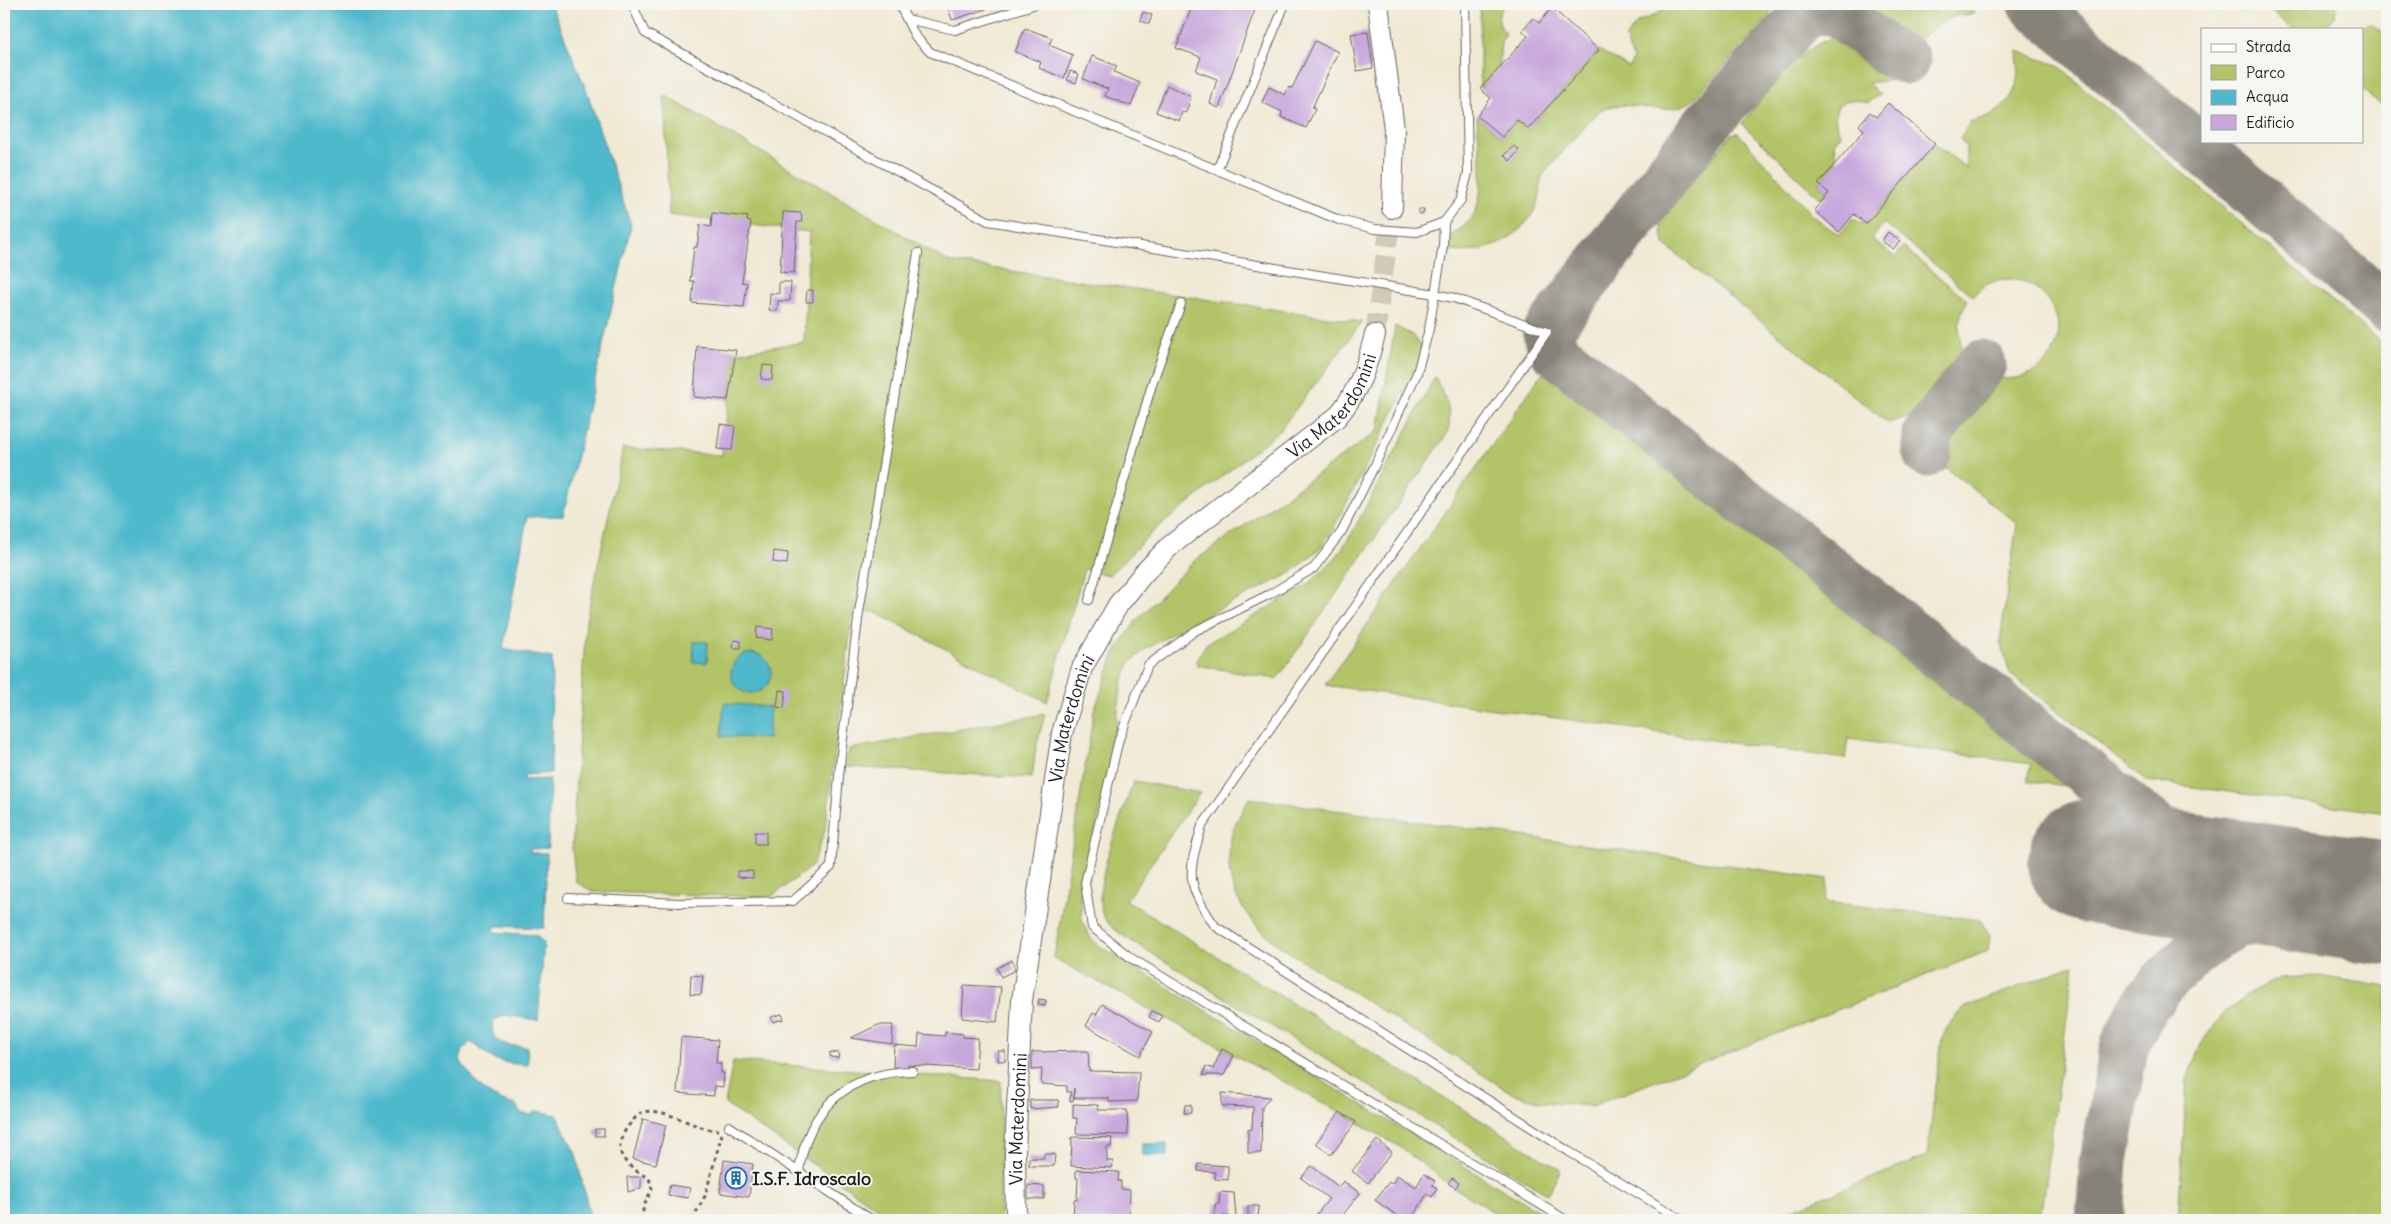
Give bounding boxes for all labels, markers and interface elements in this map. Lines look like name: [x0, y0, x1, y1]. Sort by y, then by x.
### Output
legend: [2201, 28, 2364, 142]
text: Strada: [2246, 37, 2291, 56]
text: Parco: [2246, 63, 2285, 82]
text: Acqua: [2246, 87, 2289, 106]
text: Edificio: [2246, 113, 2294, 132]
street label: Via Materdomini: [1282, 350, 1381, 463]
street label: Via Materdomini: [1043, 650, 1099, 785]
street label: Via Materdomini: [1003, 1052, 1031, 1185]
building icon: I.S.F. Idroscalo: [724, 1166, 748, 1190]
place label: I.S.F. Idroscalo: [752, 1167, 871, 1190]

